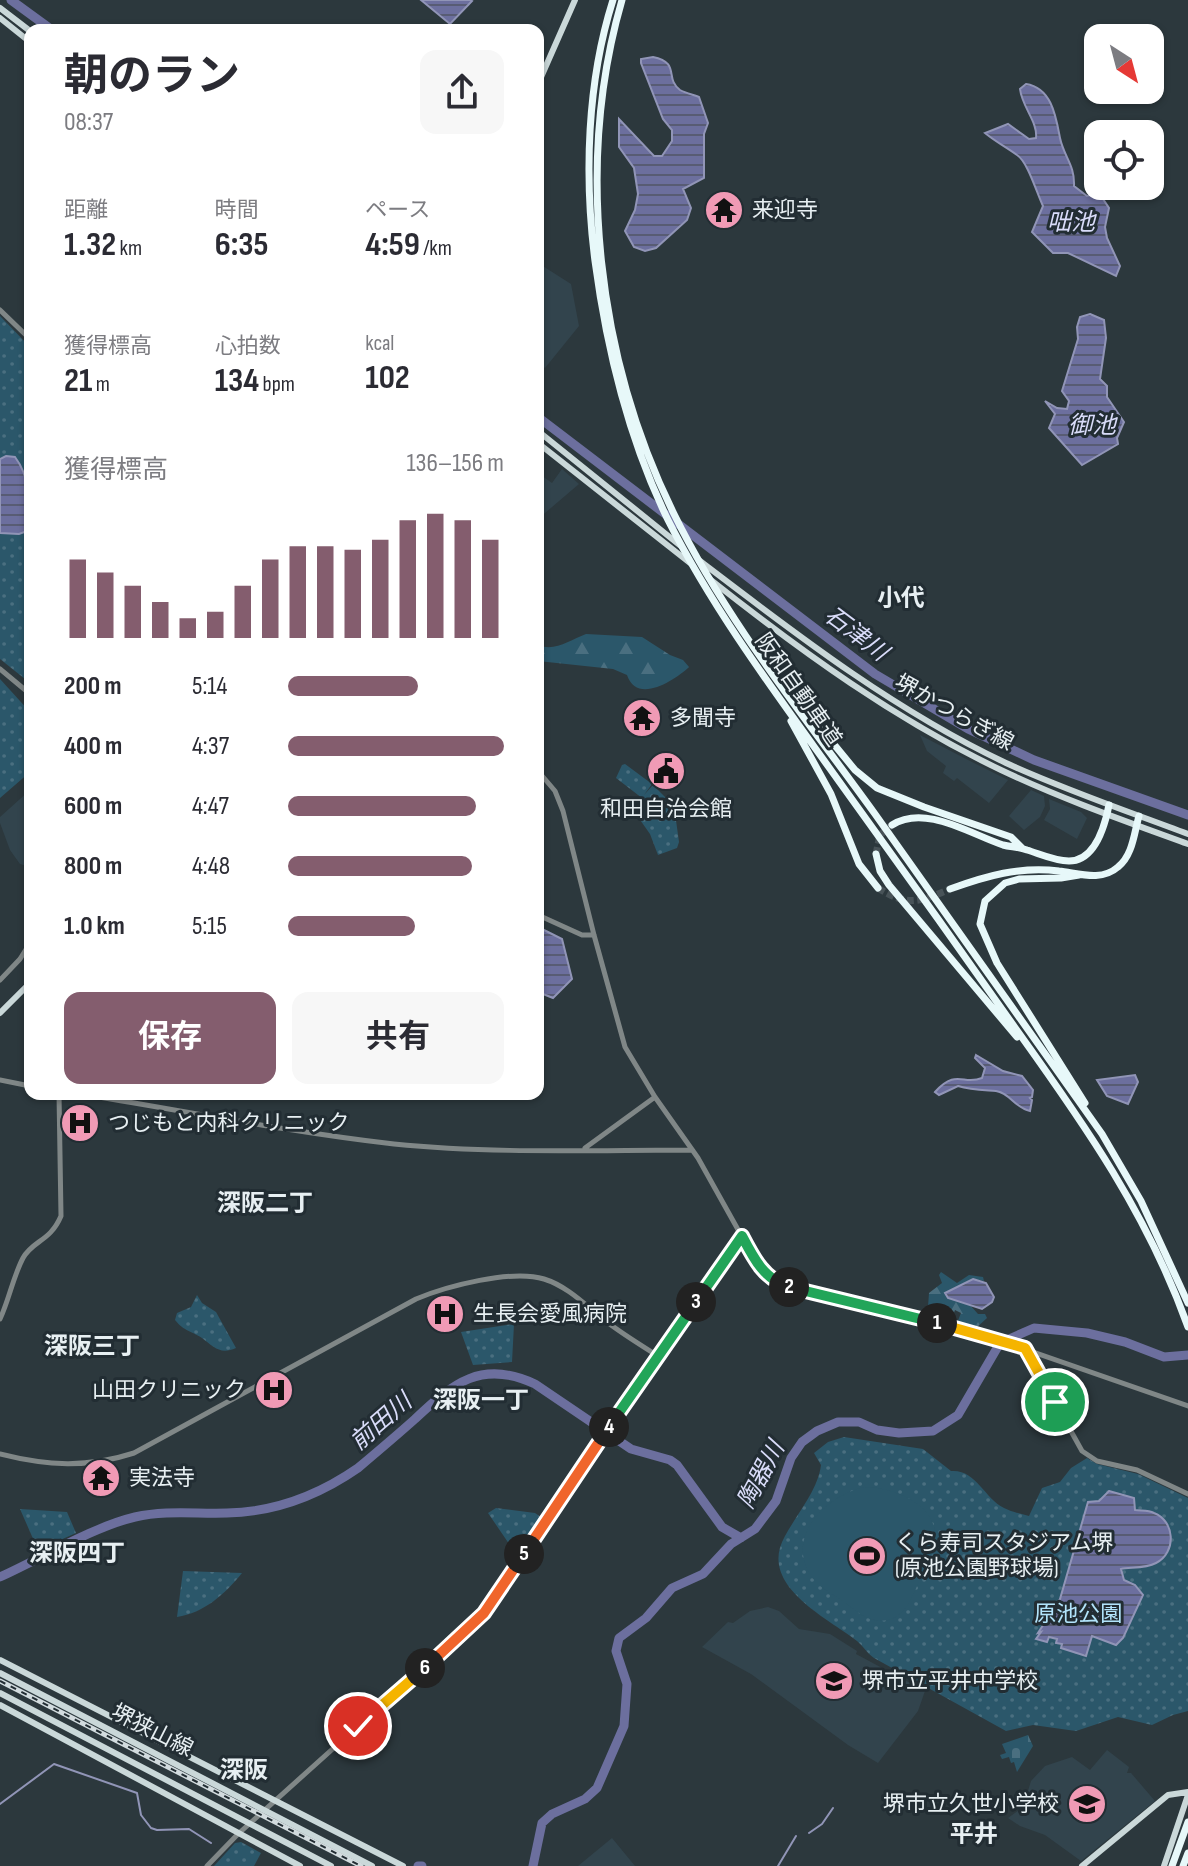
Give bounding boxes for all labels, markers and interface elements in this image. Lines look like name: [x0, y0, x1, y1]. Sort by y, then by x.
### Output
north arrow: [1084, 24, 1164, 104]
map controls: [1084, 24, 1164, 200]
text: 朝のラン: [64, 50, 240, 103]
button: share: [420, 50, 504, 134]
text: 08:37: [64, 107, 113, 138]
button: locate: [1084, 120, 1164, 200]
temple icon: 来迎寺: [703, 189, 745, 231]
text: 距離: [64, 197, 108, 224]
text: 時間: [215, 197, 259, 224]
text: ペース: [365, 197, 430, 224]
place label: 来迎寺: [752, 197, 818, 224]
water label: 咄池: [1047, 208, 1097, 237]
text: 1.32: [64, 224, 116, 265]
text: 6:35: [215, 224, 268, 265]
text: 4:59: [365, 224, 420, 265]
text: km: [116, 235, 142, 262]
text: /km: [420, 235, 452, 262]
text: kcal: [365, 330, 394, 357]
text: 獲得標高: [64, 333, 152, 360]
text: 心拍数: [215, 333, 281, 360]
text: 102: [365, 357, 410, 398]
text: 21: [64, 360, 92, 401]
text: 134: [215, 360, 259, 401]
text: m: [92, 371, 110, 398]
text: bpm: [259, 371, 295, 398]
water label: 御池: [1068, 411, 1118, 440]
text: 136–156 m: [406, 448, 504, 479]
text: 獲得標高: [64, 455, 168, 486]
district label: 小代: [877, 584, 925, 613]
water label: 石津川: [819, 601, 896, 669]
street label: 阪和自動車道: [749, 628, 847, 752]
street label: 堺かつらぎ線: [890, 669, 1018, 757]
text: 200 m: [64, 671, 121, 702]
text: 5:14: [192, 671, 227, 702]
temple icon: 多聞寺: [621, 697, 663, 739]
place label: 多聞寺: [670, 705, 736, 732]
text: 400 m: [64, 731, 122, 762]
text: 4:37: [192, 731, 229, 762]
public building icon: 和田自治会館: [645, 750, 687, 792]
text: 600 m: [64, 791, 122, 822]
text: 4:47: [192, 791, 229, 822]
place label: 和田自治会館: [600, 796, 732, 823]
text: 800 m: [64, 851, 122, 882]
text: 4:48: [192, 851, 230, 882]
text: 1.0 km: [64, 911, 125, 942]
text: 5:15: [192, 911, 227, 942]
button: 保存: [64, 992, 276, 1084]
button: 共有: [292, 992, 504, 1084]
hospital icon: つじもと内科クリニック: [59, 1102, 101, 1144]
place label: つじもと内科クリニック: [108, 1110, 350, 1137]
district label: 深阪二丁: [217, 1189, 313, 1218]
pin: 2: [769, 1267, 809, 1307]
text: 2: [784, 1273, 794, 1300]
pin: 3: [676, 1282, 716, 1322]
text: 3: [691, 1288, 701, 1315]
hospital icon: 生長会愛風病院: [424, 1293, 466, 1335]
place label: 生長会愛風病院: [473, 1301, 627, 1328]
pin: 1: [917, 1303, 957, 1343]
text: 1: [933, 1309, 941, 1336]
district label: 深阪三丁: [44, 1332, 140, 1361]
pin: [1021, 1368, 1089, 1436]
hospital icon: 山田クリニック: [253, 1369, 295, 1411]
place label: 山田クリニック: [92, 1377, 246, 1404]
icon: arrive: [1033, 1380, 1077, 1424]
water label: 前田川: [344, 1385, 420, 1457]
district label: 深阪一丁: [433, 1386, 529, 1415]
pin: 4: [589, 1407, 629, 1447]
text: 4: [604, 1413, 614, 1440]
water label: 陶器川: [731, 1434, 792, 1514]
temple icon: 実法寺: [80, 1457, 122, 1499]
place label: 実法寺: [129, 1465, 195, 1492]
place label: くら寿司スタジアム堺 (原池公園野球場): [895, 1530, 1113, 1582]
pin: 5: [504, 1534, 544, 1574]
sports icon: くら寿司スタジアム堺 (原池公園野球場): [846, 1535, 888, 1577]
district label: 深阪四丁: [29, 1539, 125, 1568]
text: 5: [519, 1540, 529, 1567]
park label: 原池公園: [1034, 1601, 1122, 1628]
pin: 6: [405, 1648, 445, 1688]
text: 6: [420, 1654, 430, 1681]
school or university icon: 堺市立平井中学校: [813, 1660, 855, 1702]
place label: 堺市立平井中学校: [862, 1668, 1038, 1695]
pin: [324, 1692, 392, 1760]
street label: 堺狭山線: [107, 1699, 197, 1763]
icon: check: [336, 1704, 380, 1748]
district label: 深阪: [220, 1756, 268, 1785]
school or university icon: 堺市立久世小学校: [1066, 1783, 1108, 1825]
place label: 堺市立久世小学校: [883, 1791, 1059, 1818]
district label: 平井: [950, 1820, 998, 1849]

